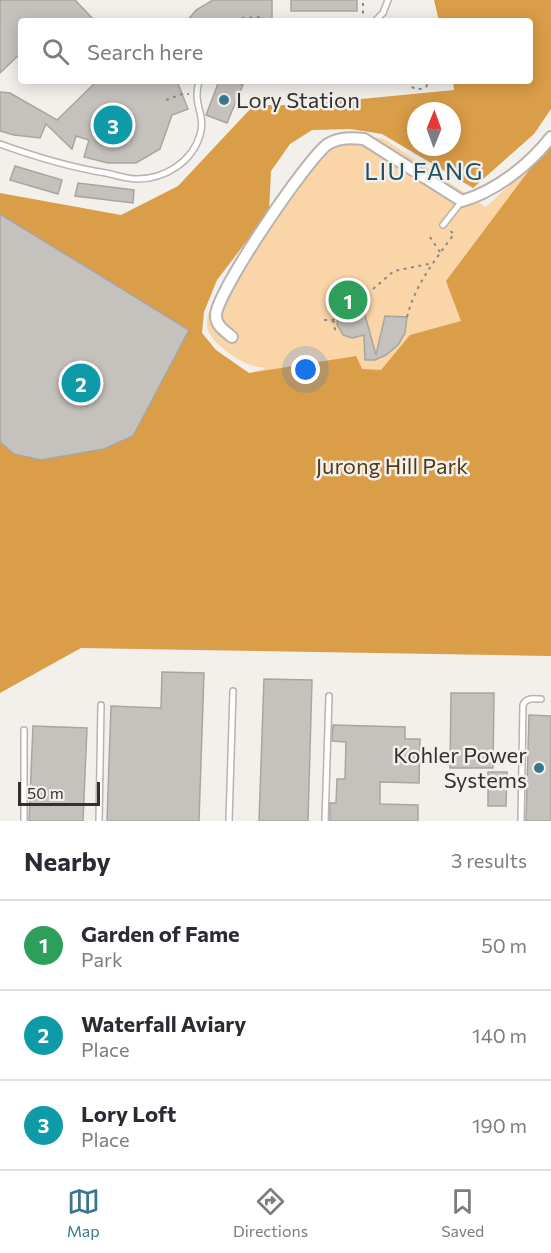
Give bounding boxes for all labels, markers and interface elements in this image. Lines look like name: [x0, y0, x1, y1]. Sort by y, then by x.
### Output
search box: [18, 18, 533, 84]
icon: search: [39, 35, 72, 68]
text: Search here: [87, 38, 203, 65]
place label: Lory Station: [236, 86, 360, 113]
marker: Lory Station: [217, 93, 231, 107]
pin: 3: [94, 102, 132, 148]
north arrow: [407, 102, 461, 156]
district label: LIU FANG: [364, 156, 484, 185]
pin: 1: [328, 278, 368, 322]
your location: [291, 355, 320, 384]
pin: 2: [62, 360, 100, 406]
park label: Jurong Hill Park: [316, 452, 468, 479]
place label: Kohler Power Systems: [393, 741, 527, 793]
marker: Kohler Power Systems: [532, 761, 546, 775]
scale bar: [18, 779, 100, 806]
text: 50 m: [27, 783, 64, 802]
text: Nearby: [24, 845, 111, 876]
text: 3 results: [451, 848, 527, 872]
text: Garden of Fame: [81, 920, 240, 947]
text: 1: [39, 933, 48, 957]
text: 50 m: [481, 933, 527, 957]
text: Park: [81, 947, 123, 971]
text: Waterfall Aviary: [81, 1010, 246, 1037]
text: 2: [38, 1023, 49, 1047]
text: 140 m: [472, 1023, 527, 1047]
text: Place: [81, 1037, 130, 1061]
text: Lory Loft: [81, 1100, 176, 1127]
text: 3: [38, 1113, 49, 1137]
text: 190 m: [472, 1113, 527, 1137]
text: Place: [81, 1127, 130, 1151]
tab: Map: [67, 1185, 100, 1240]
tab: Directions: [233, 1185, 308, 1240]
tab: Saved: [441, 1185, 484, 1240]

